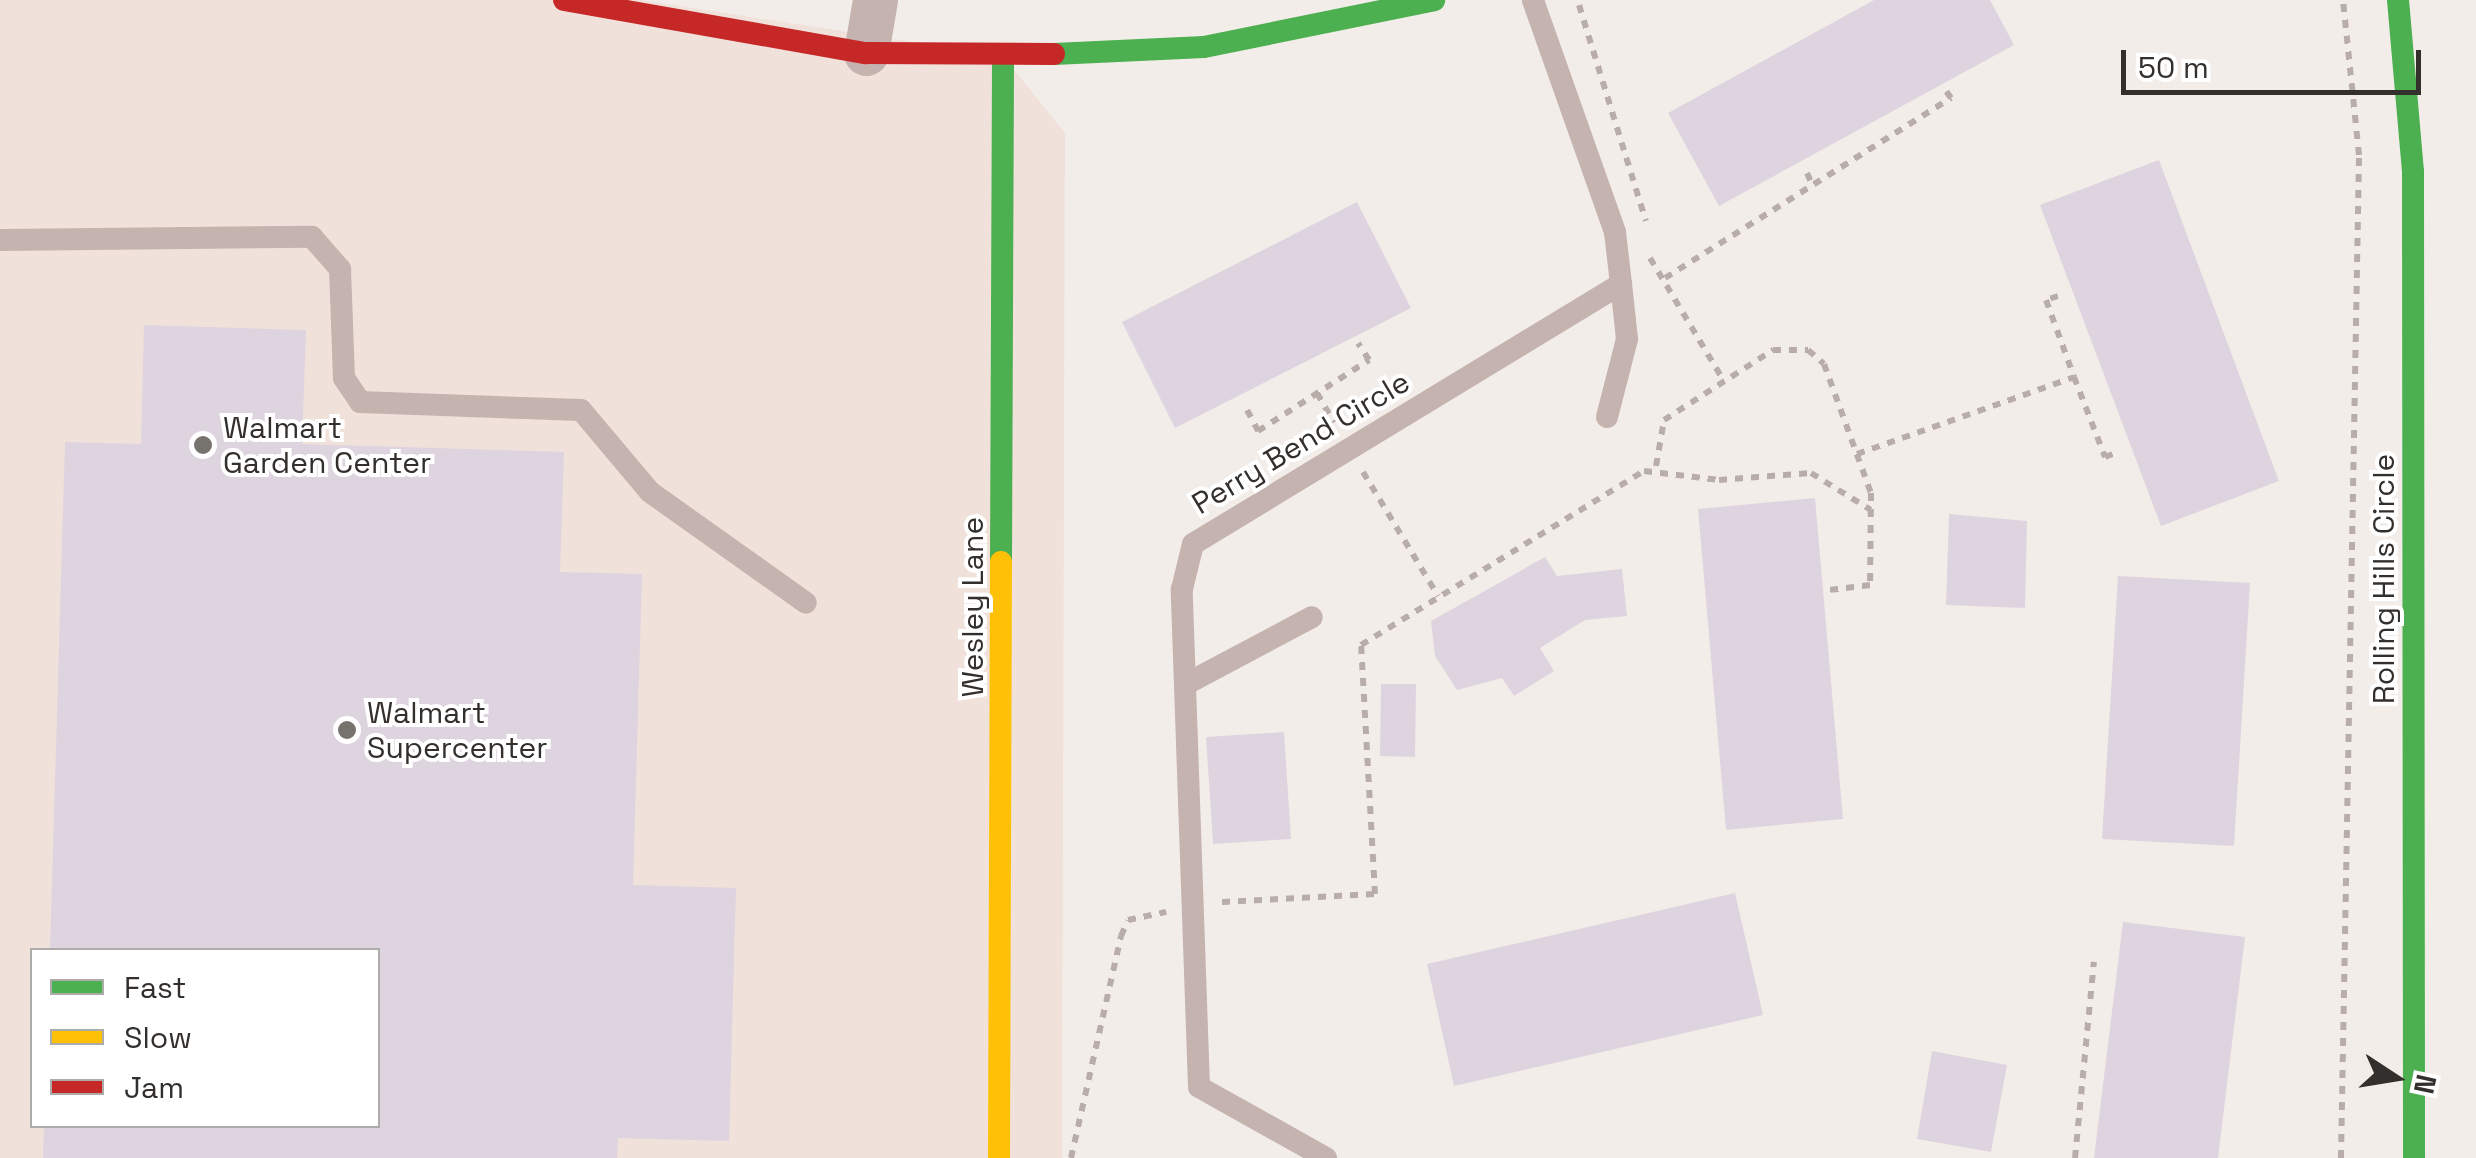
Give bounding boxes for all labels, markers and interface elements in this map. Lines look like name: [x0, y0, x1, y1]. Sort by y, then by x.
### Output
scale bar: [2126, 30, 2426, 92]
text: 50 m: [2138, 48, 2209, 87]
street label: Perry Bend Circle: [1186, 364, 1416, 522]
place label: Walmart Garden Center: [223, 410, 431, 480]
marker: Walmart Garden Center: [192, 434, 214, 456]
street label: Rolling Hills Circle: [2366, 454, 2402, 704]
street label: Wesley Lane: [955, 517, 991, 697]
place label: Walmart Supercenter: [367, 695, 548, 766]
marker: Walmart Supercenter: [336, 719, 358, 741]
legend: [30, 948, 380, 1128]
text: Fast: [124, 968, 186, 1007]
text: Slow: [124, 1018, 192, 1057]
north arrow: [2346, 1028, 2446, 1128]
text: Jam: [124, 1068, 184, 1107]
text: N: [2406, 1071, 2445, 1097]

